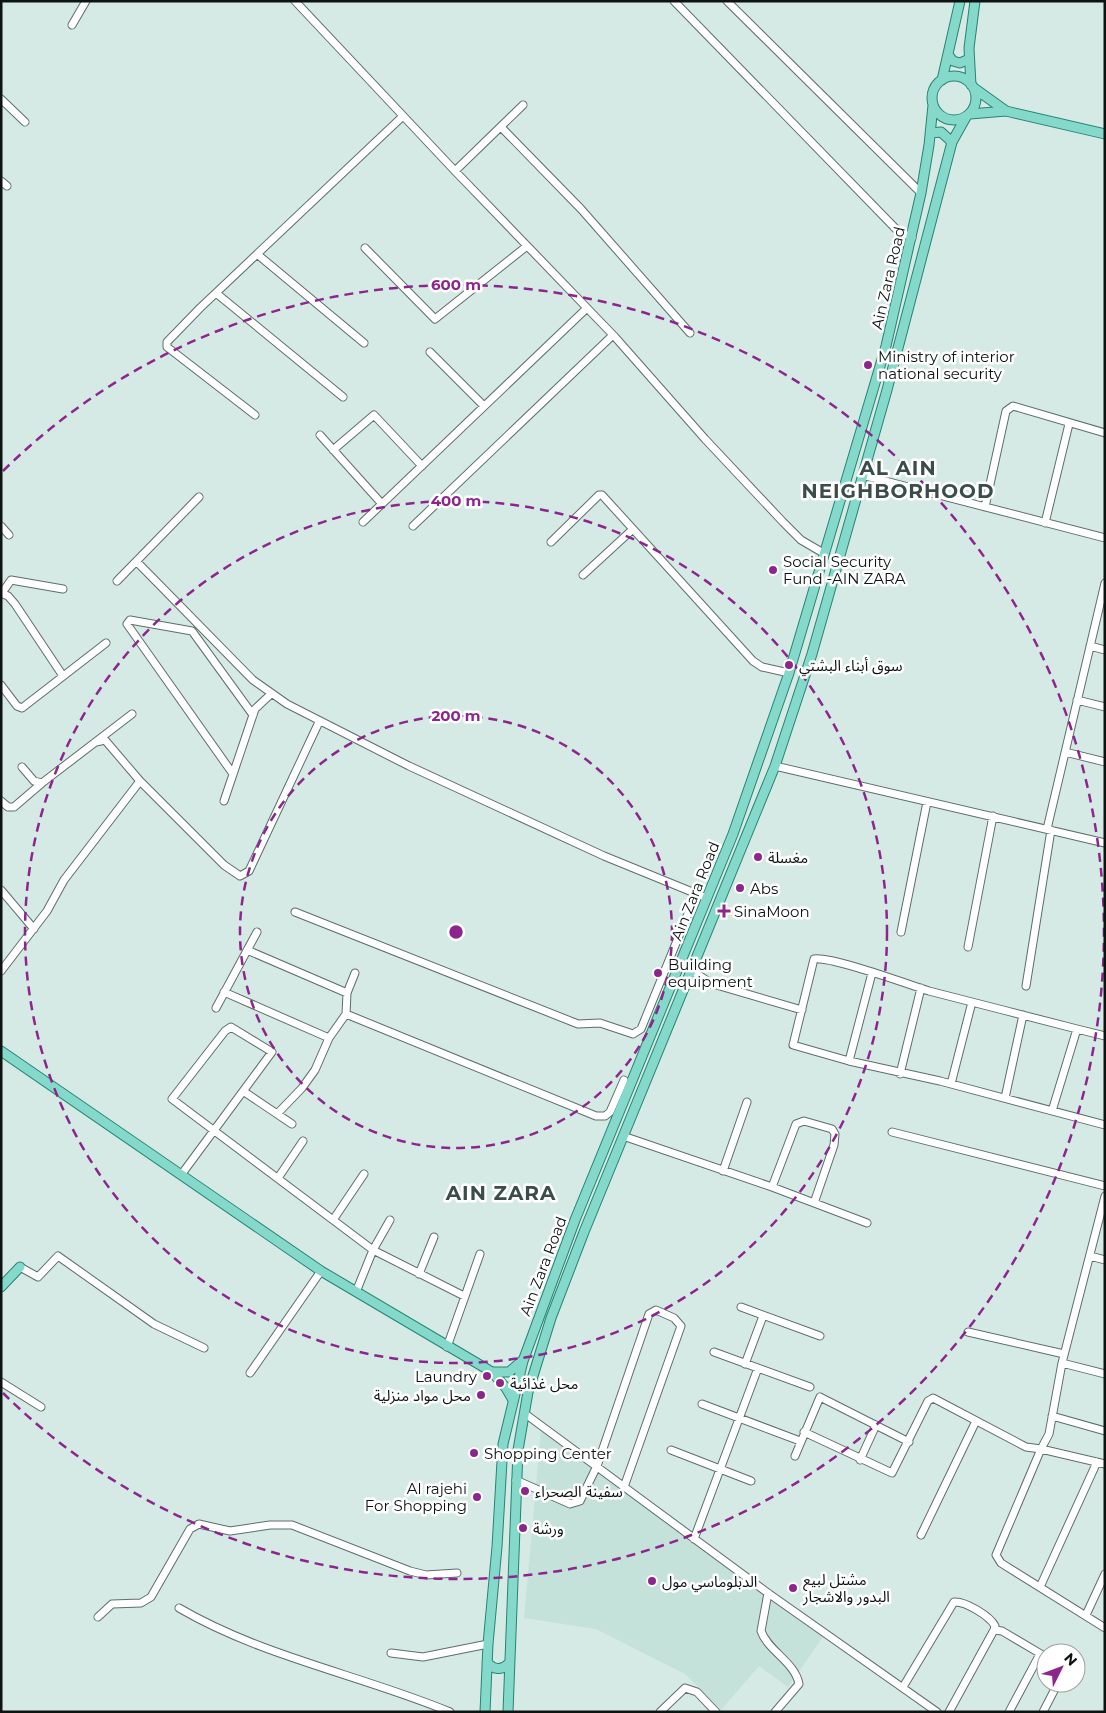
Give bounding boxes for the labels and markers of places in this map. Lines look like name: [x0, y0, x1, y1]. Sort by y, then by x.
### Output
place label: Ministry of interior national security: [878, 347, 1015, 383]
marker: Ministry of interior national security: [862, 359, 874, 371]
place label: Social Security Fund -AIN ZARA: [783, 552, 906, 588]
marker: Social Security Fund -AIN ZARA: [767, 564, 779, 576]
place label: سوق أبناء البشتي: [799, 656, 903, 677]
marker: سوق أبناء البشتي: [783, 659, 795, 671]
place label: مغسلة: [768, 848, 808, 867]
marker: مغسلة: [752, 851, 764, 863]
place label: Abs: [750, 879, 778, 898]
marker: Abs: [734, 882, 746, 894]
place label: SinaMoon: [734, 902, 810, 921]
marker: SinaMoon: [718, 905, 730, 917]
centre of rings: [447, 923, 465, 941]
place label: Building equipment: [668, 955, 753, 991]
marker: Building equipment: [652, 967, 664, 979]
place label: Laundry: [415, 1367, 478, 1386]
marker: Laundry: [481, 1370, 493, 1382]
place label: محل غذائية: [510, 1374, 578, 1393]
marker: محل غذائية: [494, 1377, 506, 1389]
place label: محل مواد منزلية: [374, 1386, 471, 1405]
marker: محل مواد منزلية: [475, 1389, 487, 1401]
place label: Shopping Center: [484, 1444, 612, 1463]
marker: Shopping Center: [468, 1447, 480, 1459]
place label: Al rajehi For Shopping: [365, 1479, 467, 1515]
place label: سفينة الصحراء: [535, 1482, 623, 1501]
marker: سفينة الصحراء: [519, 1485, 531, 1497]
marker: Al rajehi For Shopping: [471, 1491, 483, 1503]
place label: ورشة: [533, 1519, 564, 1538]
marker: ورشة: [517, 1522, 529, 1534]
place label: مشتل لبيع البدور والاشجار: [802, 1570, 890, 1606]
place label: الدبلوماسي مول: [662, 1572, 757, 1593]
marker: الدبلوماسي مول: [646, 1575, 658, 1587]
marker: مشتل لبيع البدور والاشجار: [787, 1582, 799, 1594]

